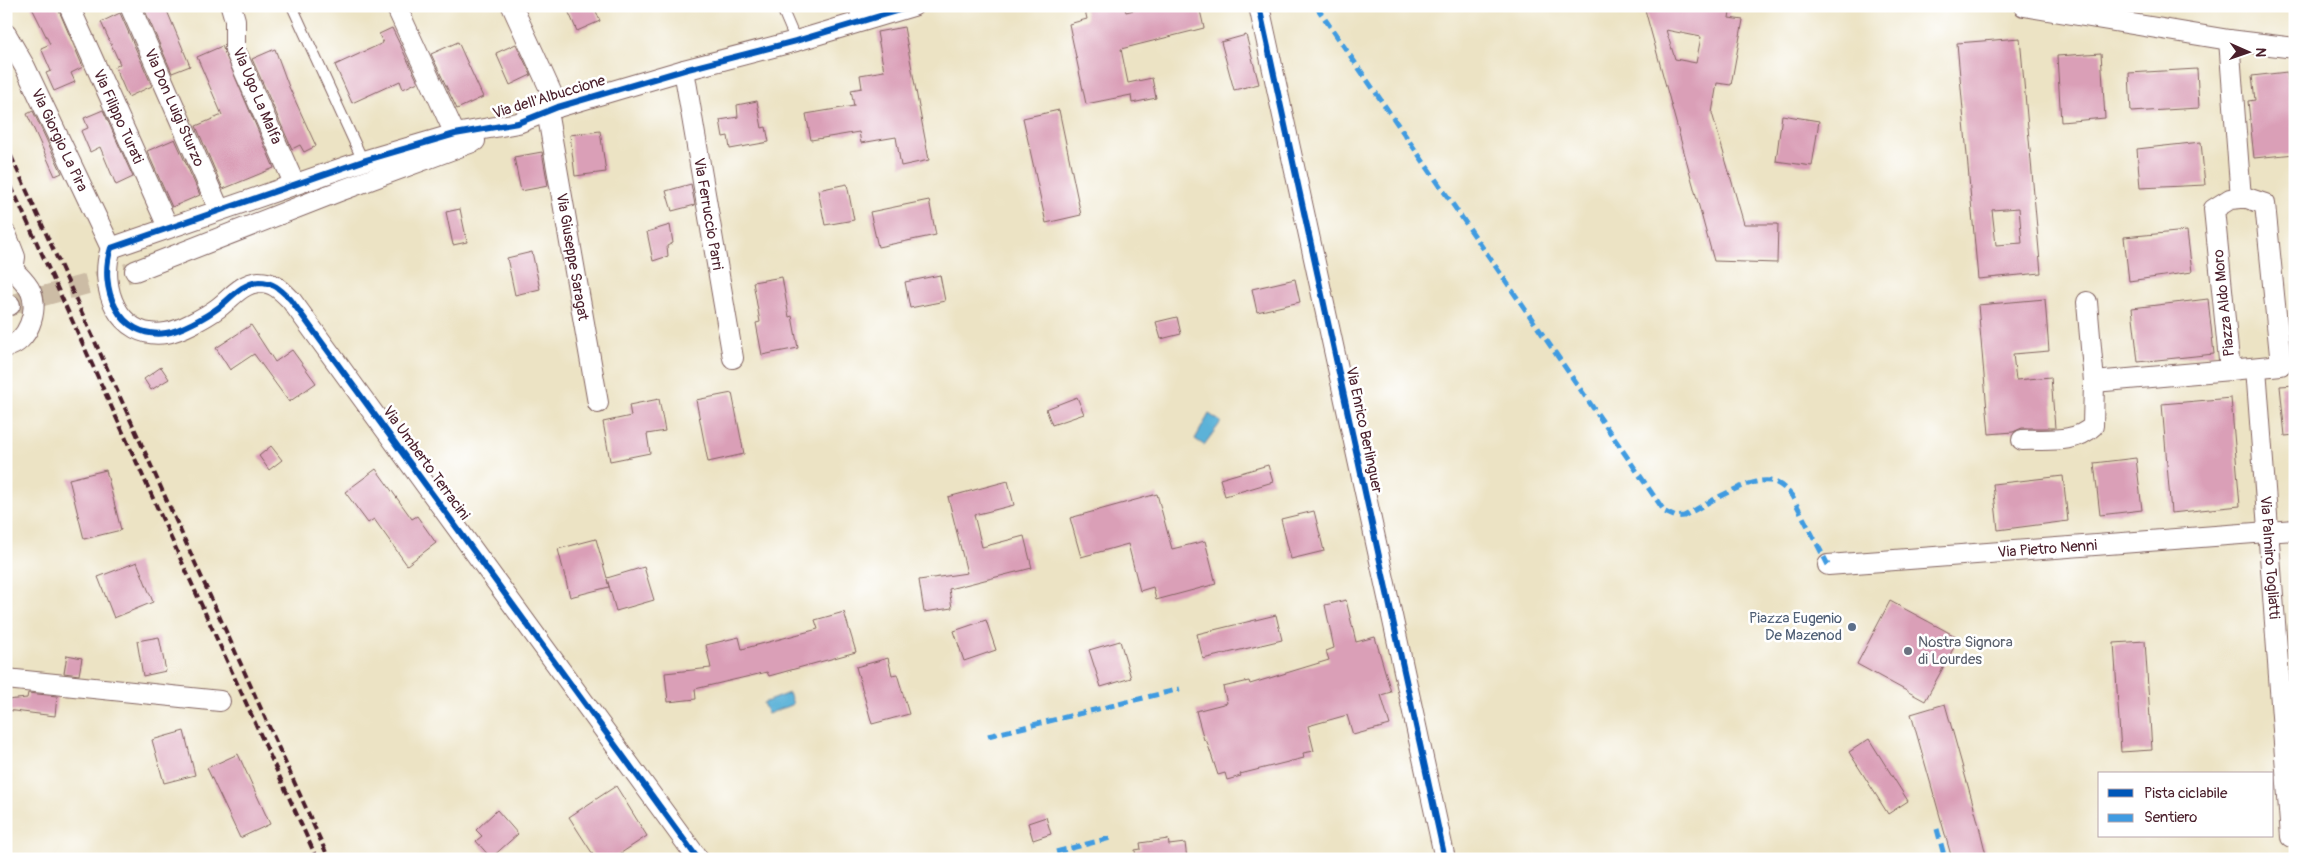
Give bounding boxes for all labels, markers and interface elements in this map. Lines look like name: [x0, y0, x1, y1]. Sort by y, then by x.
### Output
north arrow: [2224, 28, 2274, 78]
street label: Via Ugo La Malfa: [228, 45, 286, 147]
street label: Via Don Luigi Sturzo: [140, 46, 209, 170]
text: N: [2252, 47, 2269, 57]
street label: Via Filippo Turati: [89, 66, 148, 167]
street label: Via dell'Albuccione: [490, 71, 608, 123]
street label: Via Giorgio La Pira: [27, 86, 92, 195]
street label: Via Ferruccio Parri: [690, 156, 727, 272]
street label: Via Giuseppe Saragat: [552, 191, 593, 323]
street label: Piazza Aldo Moro: [2209, 249, 2239, 357]
street label: Via Enrico Berlinguer: [1341, 365, 1387, 496]
street label: Via Umberto Terracini: [378, 402, 474, 524]
street label: Via Palmiro Togliatti: [2256, 495, 2284, 620]
street label: Via Pietro Nenni: [1997, 535, 2098, 562]
place label: Piazza Eugenio De Mazenod: [1749, 609, 1842, 645]
marker: Piazza Eugenio De Mazenod: [1846, 621, 1858, 633]
place label: Nostra Signora di Lourdes: [1918, 633, 2013, 669]
marker: Nostra Signora di Lourdes: [1902, 645, 1914, 657]
legend: [2098, 772, 2274, 838]
text: Pista ciclabile: [2144, 784, 2228, 803]
text: Sentiero: [2144, 808, 2197, 827]

